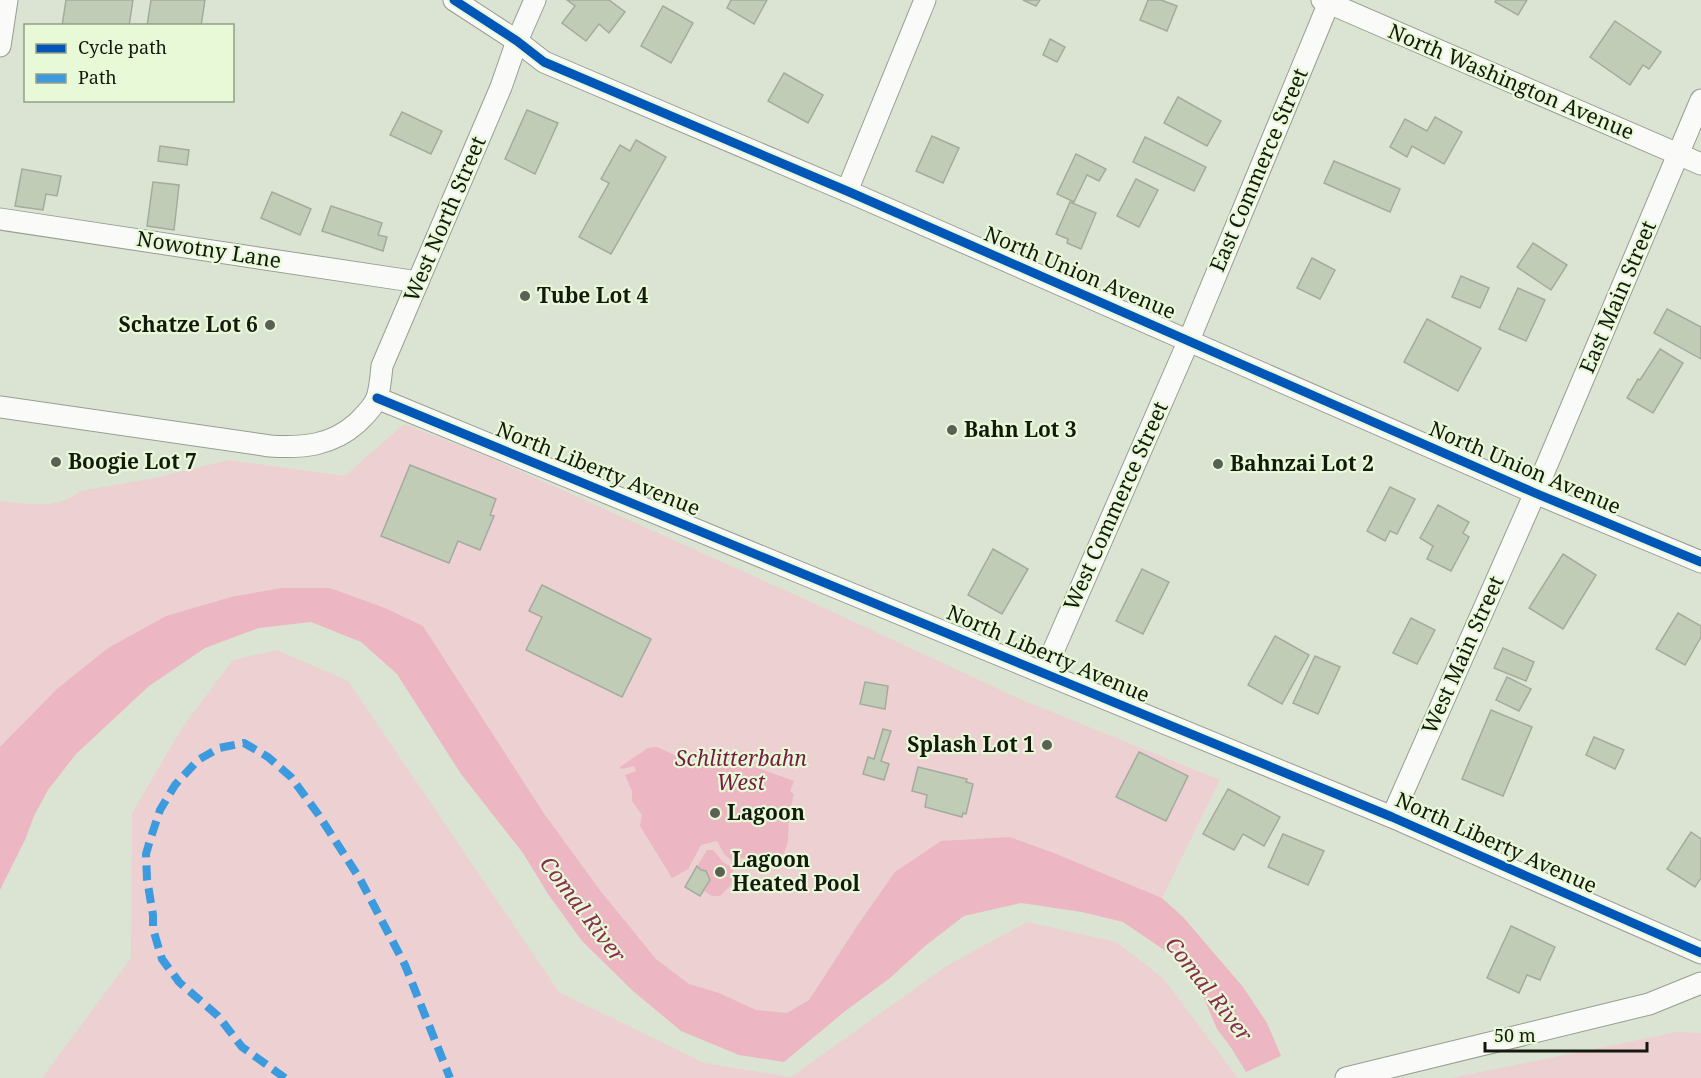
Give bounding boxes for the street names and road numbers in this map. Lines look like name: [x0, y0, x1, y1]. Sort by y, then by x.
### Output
street label: North Washington Avenue: [1384, 17, 1639, 146]
street label: East Commerce Street: [1202, 64, 1314, 276]
street label: West North Street: [397, 132, 492, 306]
street label: East Main Street: [1572, 216, 1662, 377]
street label: North Union Avenue: [980, 219, 1181, 325]
street label: Nowotny Lane: [135, 224, 283, 274]
street label: West Commerce Street: [1056, 397, 1174, 614]
street label: North Liberty Avenue: [492, 414, 705, 522]
street label: North Union Avenue: [1425, 414, 1626, 520]
street label: West Main Street: [1415, 571, 1509, 738]
street label: North Liberty Avenue: [943, 598, 1154, 709]
street label: North Liberty Avenue: [1391, 785, 1602, 899]

